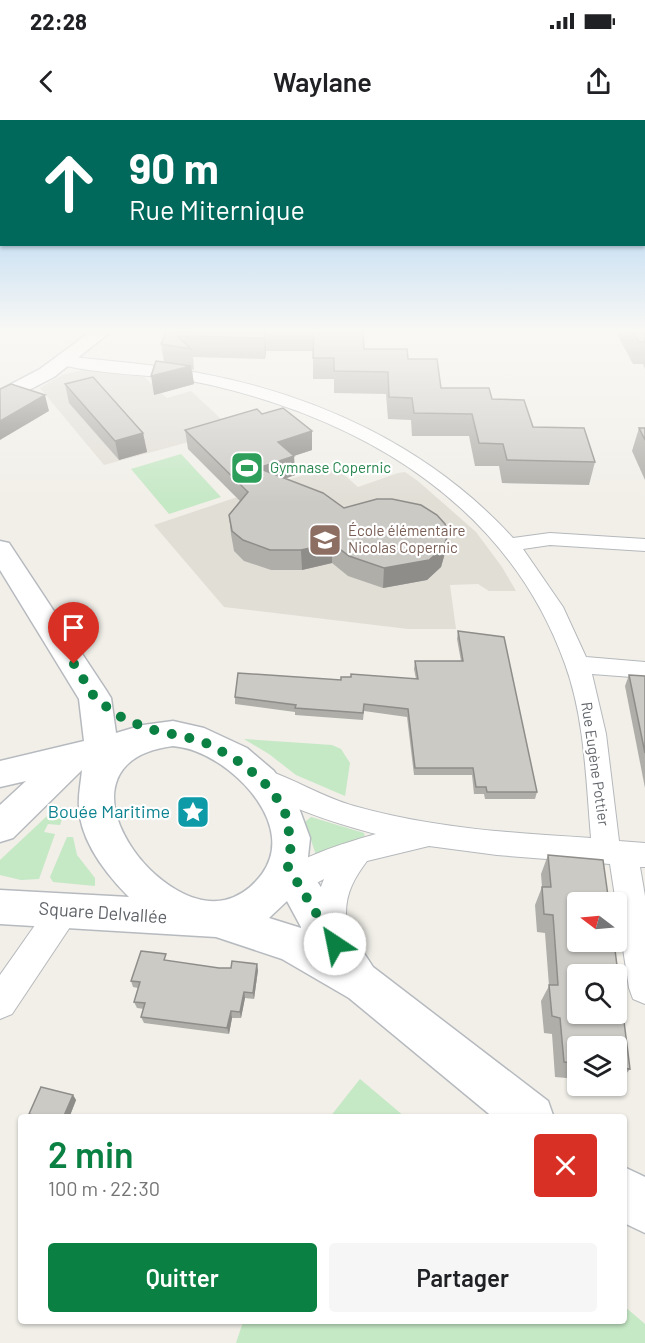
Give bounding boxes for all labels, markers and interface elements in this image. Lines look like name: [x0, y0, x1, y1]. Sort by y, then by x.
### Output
text: 22:28: [30, 8, 87, 34]
icon: back: [30, 65, 63, 98]
text: Waylane: [273, 65, 372, 97]
icon: share: [582, 65, 615, 98]
text: 90 m: [129, 142, 219, 192]
icon: ahead: [30, 144, 108, 222]
text: Rue Miternique: [129, 193, 305, 225]
sports icon: Gymnase Copernic: [229, 450, 265, 486]
place label: Gymnase Copernic: [270, 458, 391, 476]
place label: École élémentaire Nicolas Copernic: [348, 521, 466, 556]
school or university icon: École élémentaire Nicolas Copernic: [307, 522, 343, 558]
pin: [48, 602, 99, 664]
icon: arrive: [57, 611, 90, 644]
street label: Rue Eugène Pottier: [578, 701, 614, 828]
place icon: Bouée Maritime: [175, 794, 211, 830]
place label: Bouée Maritime: [48, 800, 170, 822]
north arrow: [567, 892, 627, 952]
map controls: [567, 892, 627, 1096]
street label: Square Delvallée: [38, 897, 168, 927]
position arrow: [303, 912, 367, 976]
button: search: [567, 964, 627, 1024]
button: layers: [567, 1036, 627, 1096]
text: 2 min: [48, 1132, 134, 1175]
button: close: [534, 1134, 597, 1197]
text: 100 m · 22:30: [48, 1176, 160, 1200]
button: Quitter: [48, 1243, 317, 1312]
button: Partager: [329, 1243, 597, 1312]

